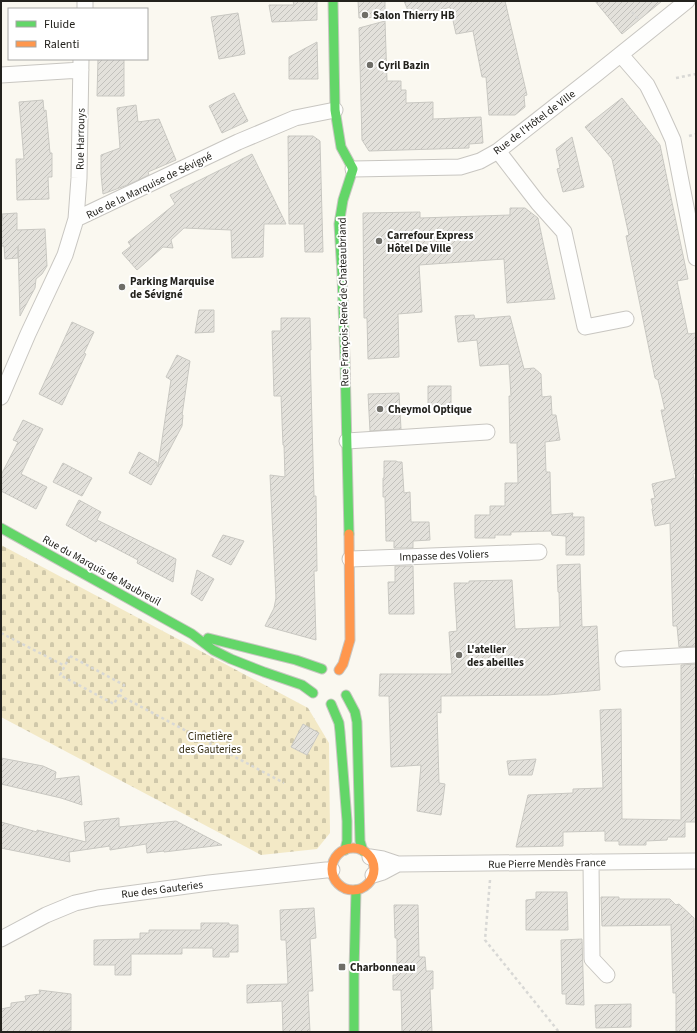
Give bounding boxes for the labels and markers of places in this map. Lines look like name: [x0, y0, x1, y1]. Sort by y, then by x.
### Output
place label: Salon Thierry HB: [373, 8, 455, 23]
marker: Salon Thierry HB: [360, 10, 370, 20]
place label: Cyril Bazin: [378, 58, 430, 73]
marker: Cyril Bazin: [365, 60, 375, 70]
place label: Carrefour Express Hôtel De Ville: [387, 228, 473, 256]
marker: Carrefour Express Hôtel De Ville: [374, 236, 384, 246]
place label: Parking Marquise de Sévigné: [130, 274, 215, 302]
marker: Parking Marquise de Sévigné: [117, 282, 127, 292]
place label: Cheymol Optique: [388, 402, 472, 417]
marker: Cheymol Optique: [375, 404, 385, 414]
place label: L'atelier des abeilles: [467, 642, 524, 670]
marker: L'atelier des abeilles: [454, 650, 464, 660]
place label: Charbonneau: [350, 960, 415, 975]
marker: Charbonneau: [337, 962, 347, 972]

